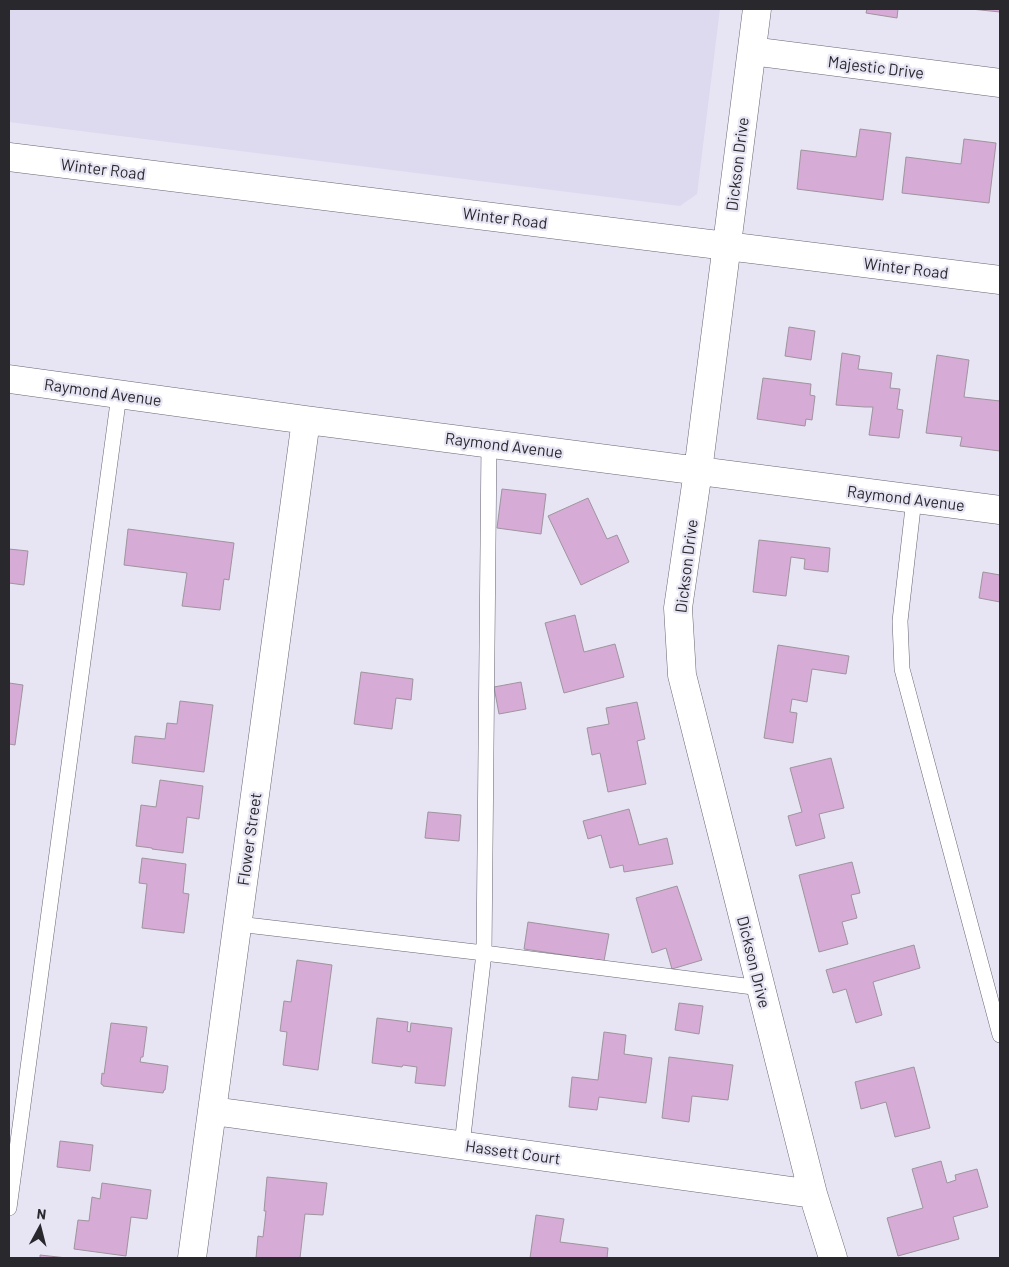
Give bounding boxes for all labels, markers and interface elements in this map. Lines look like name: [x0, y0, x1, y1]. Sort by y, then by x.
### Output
street label: Majestic Drive: [827, 51, 925, 82]
street label: Dickson Drive: [721, 116, 752, 212]
street label: Winter Road: [60, 154, 147, 183]
street label: Winter Road: [462, 203, 549, 232]
street label: Winter Road: [863, 253, 950, 282]
street label: Raymond Avenue: [43, 374, 163, 409]
street label: Raymond Avenue: [444, 428, 564, 461]
street label: Raymond Avenue: [846, 481, 966, 514]
street label: Dickson Drive: [670, 518, 701, 614]
street label: Flower Street: [233, 791, 264, 887]
street label: Dickson Drive: [734, 914, 775, 1010]
street label: Hassett Court: [464, 1135, 562, 1168]
north arrow: [15, 1202, 65, 1252]
text: N: [36, 1205, 47, 1223]

